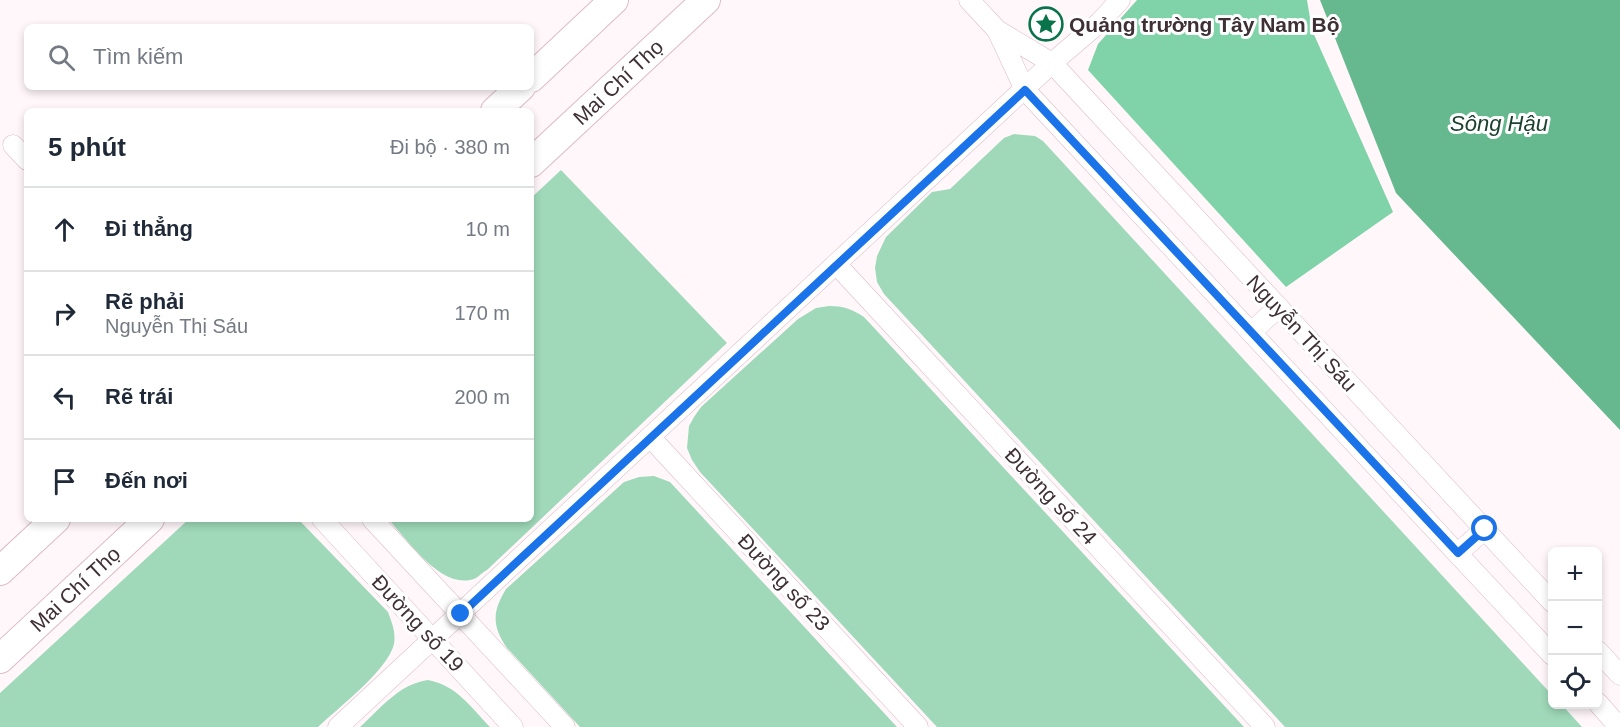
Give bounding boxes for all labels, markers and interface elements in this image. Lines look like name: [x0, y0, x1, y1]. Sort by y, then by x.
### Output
place icon: Quảng trường Tây Nam Bộ: [1028, 6, 1064, 42]
place label: Quảng trường Tây Nam Bộ: [1069, 13, 1340, 36]
search box: [24, 24, 534, 90]
street label: Mai Chí Thọ: [568, 35, 668, 129]
icon: search: [45, 41, 78, 74]
text: Tìm kiếm: [93, 44, 183, 69]
water label: Sông Hậu: [1450, 111, 1548, 136]
text: 5 phút: [48, 132, 126, 162]
text: Đi bộ · 380 m: [390, 136, 510, 158]
icon: ahead: [48, 213, 81, 246]
text: Đi thẳng: [105, 216, 193, 241]
text: 10 m: [466, 218, 510, 240]
street label: Nguyễn Thị Sáu: [1242, 270, 1362, 396]
text: Rẽ phải: [105, 289, 184, 314]
icon: right: [48, 297, 81, 330]
text: 170 m: [454, 302, 510, 324]
text: Nguyễn Thị Sáu: [105, 315, 248, 337]
icon: left: [48, 381, 81, 414]
text: Rẽ trái: [105, 384, 173, 409]
text: 200 m: [454, 386, 510, 408]
street label: Đường số 24: [1000, 443, 1102, 549]
icon: arrive: [48, 465, 81, 498]
text: Đến nơi: [105, 468, 188, 493]
route start: [1471, 515, 1497, 541]
street label: Đường số 23: [733, 529, 835, 635]
street label: Mai Chí Thọ: [25, 542, 125, 636]
map controls: [1548, 547, 1602, 709]
button: +: [1548, 547, 1602, 601]
street label: Đường số 19: [367, 570, 469, 676]
route end: [447, 600, 473, 626]
button: −: [1548, 601, 1602, 655]
button: locate: [1548, 655, 1602, 709]

